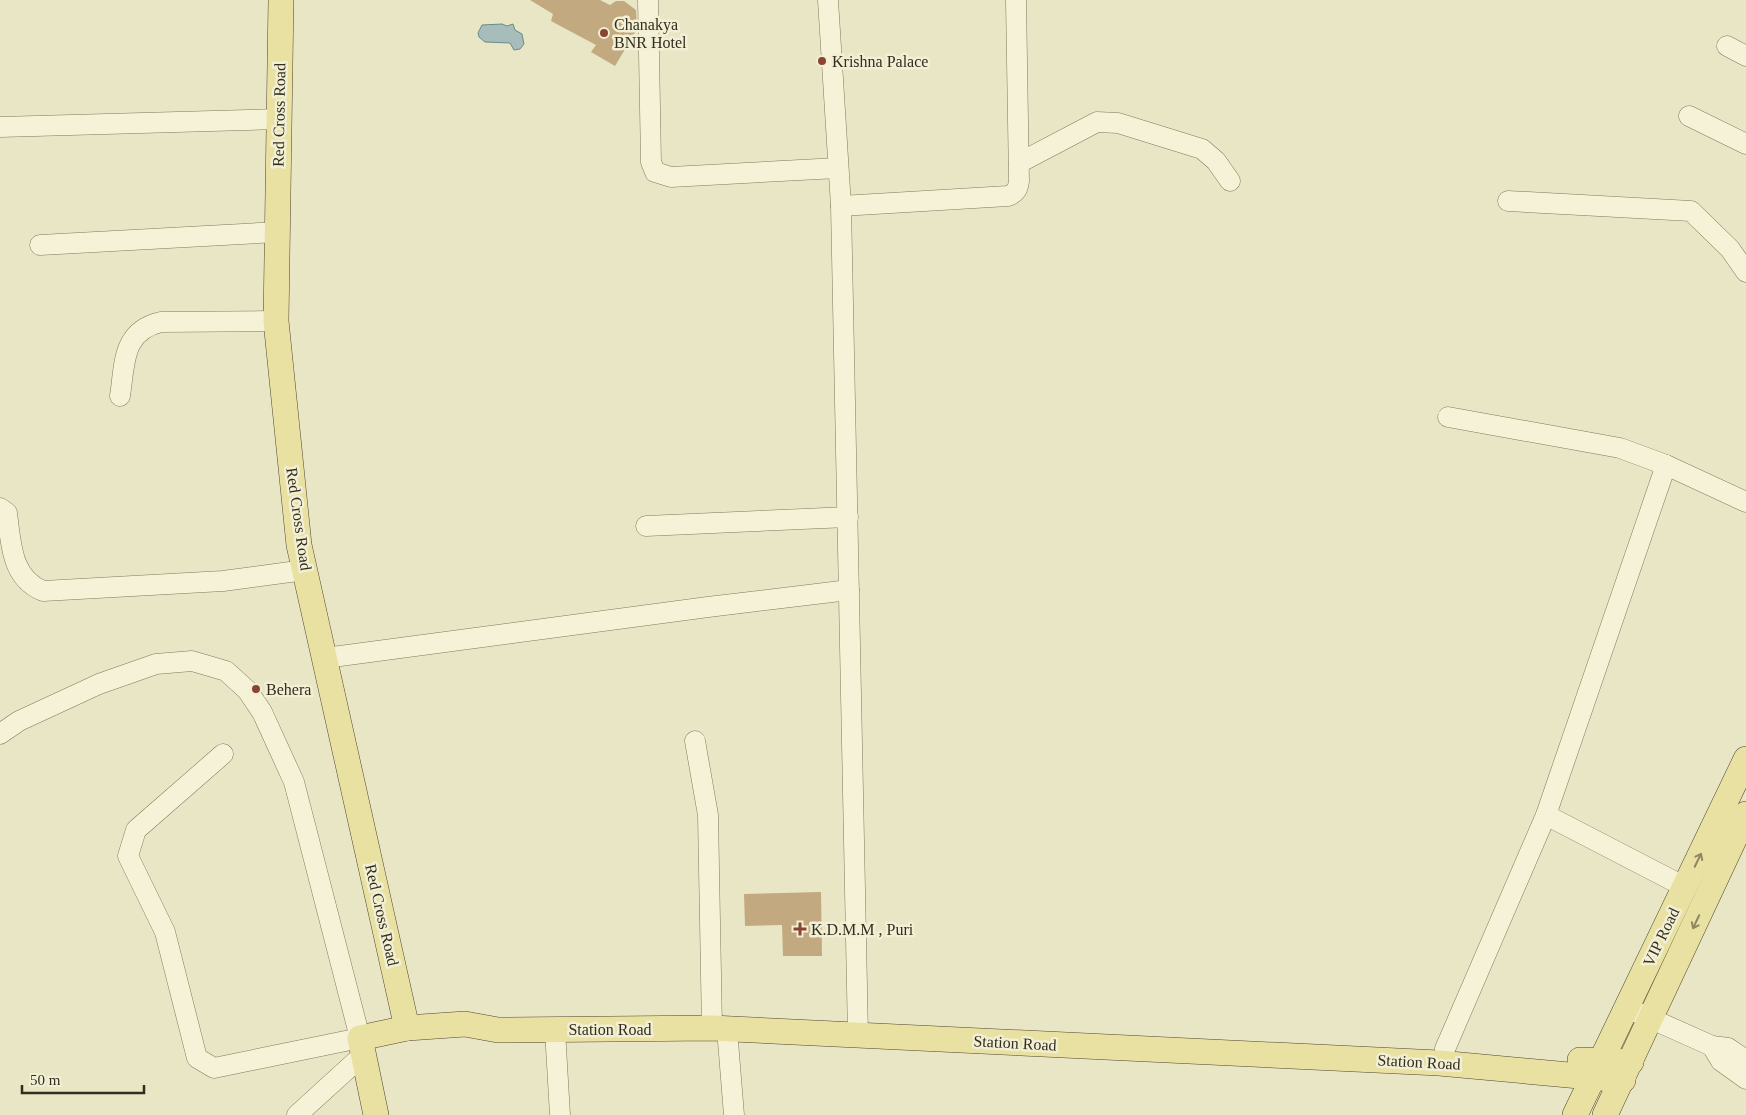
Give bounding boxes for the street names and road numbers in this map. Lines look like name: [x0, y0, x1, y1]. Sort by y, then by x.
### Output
street label: Red Cross Road: [270, 63, 288, 167]
street label: Red Cross Road: [283, 466, 315, 572]
street label: Red Cross Road: [362, 862, 402, 968]
street label: VIP Road: [1640, 905, 1682, 969]
street label: Station Road: [568, 1021, 652, 1038]
street label: Station Road: [973, 1032, 1057, 1054]
street label: Station Road: [1377, 1051, 1461, 1073]

